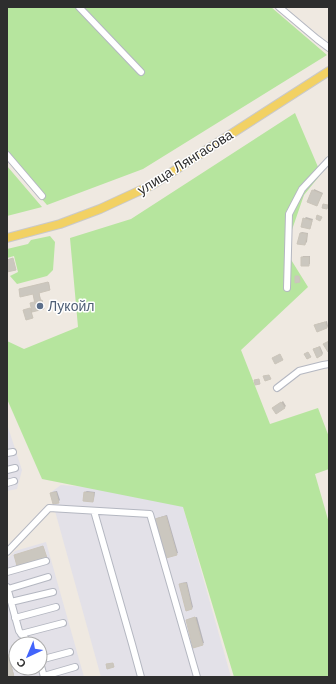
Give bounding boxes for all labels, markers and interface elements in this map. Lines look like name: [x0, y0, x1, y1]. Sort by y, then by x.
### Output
street label: улица Лянгасова: [134, 125, 236, 199]
place label: Лукойл: [48, 297, 94, 315]
marker: Лукойл: [35, 301, 45, 311]
north arrow: [8, 636, 48, 676]
text: С: [13, 655, 29, 671]

